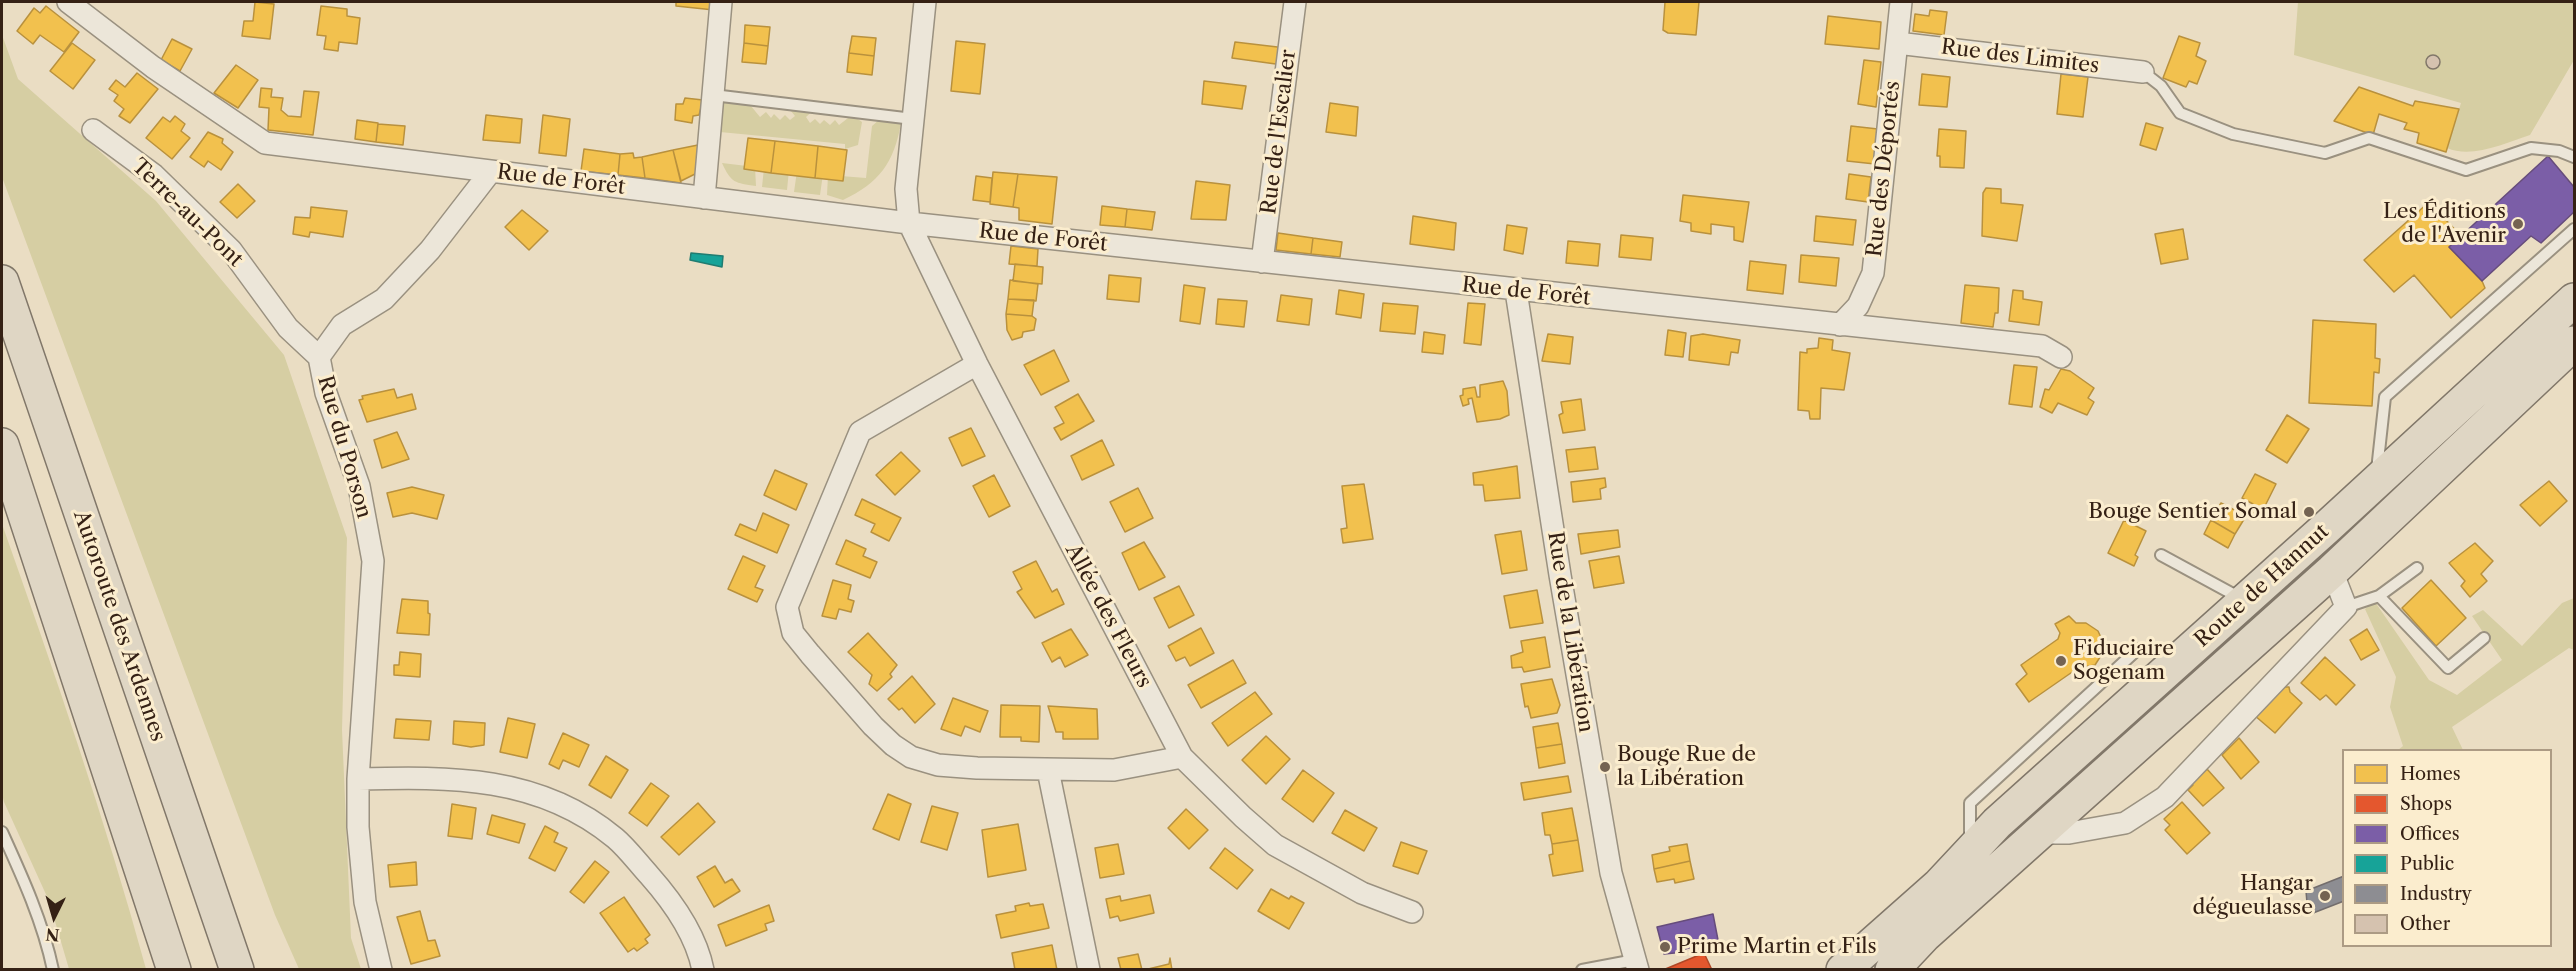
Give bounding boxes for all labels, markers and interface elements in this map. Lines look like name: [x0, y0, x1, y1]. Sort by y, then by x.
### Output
street label: Rue des Limites: [1939, 35, 2101, 79]
street label: Rue de l'Escalier: [1256, 48, 1302, 216]
street label: Rue des Déportés: [1862, 80, 1906, 258]
street label: Terre-au-Pont: [126, 154, 248, 272]
street label: Rue de Forêt: [495, 160, 627, 200]
place label: Les Éditions de l'Avenir: [2383, 199, 2506, 249]
marker: Les Éditions de l'Avenir: [2511, 217, 2525, 231]
street label: Rue de Forêt: [977, 219, 1109, 257]
street label: Rue de Forêt: [1460, 273, 1592, 311]
street label: Rue du Porson: [312, 373, 376, 521]
place label: Bouge Sentier Somal: [2088, 499, 2297, 525]
marker: Bouge Sentier Somal: [2302, 505, 2316, 519]
street label: Autoroute des Ardennes: [68, 507, 170, 745]
street label: Route de Hannut: [2190, 519, 2334, 653]
street label: Rue de la Libération: [1542, 530, 1598, 734]
street label: Allée des Fleurs: [1060, 540, 1156, 692]
place label: Fiduciaire Sogenam: [2073, 636, 2174, 686]
marker: Fiduciaire Sogenam: [2054, 654, 2068, 668]
place label: Bouge Rue de la Libération: [1617, 742, 1756, 792]
legend: [2342, 749, 2552, 947]
marker: Bouge Rue de la Libération: [1598, 760, 1612, 774]
text: Homes: [2400, 763, 2461, 785]
text: Shops: [2400, 793, 2452, 815]
text: Offices: [2400, 823, 2460, 845]
text: Public: [2400, 853, 2454, 875]
place label: Hangar dégueulasse: [2192, 871, 2313, 921]
text: Industry: [2400, 883, 2472, 905]
north arrow: [24, 887, 84, 947]
marker: Hangar dégueulasse: [2318, 889, 2332, 903]
text: Other: [2400, 913, 2450, 935]
text: N: [45, 924, 60, 945]
place label: Prime Martin et Fils: [1677, 934, 1877, 960]
marker: Prime Martin et Fils: [1658, 940, 1672, 954]

